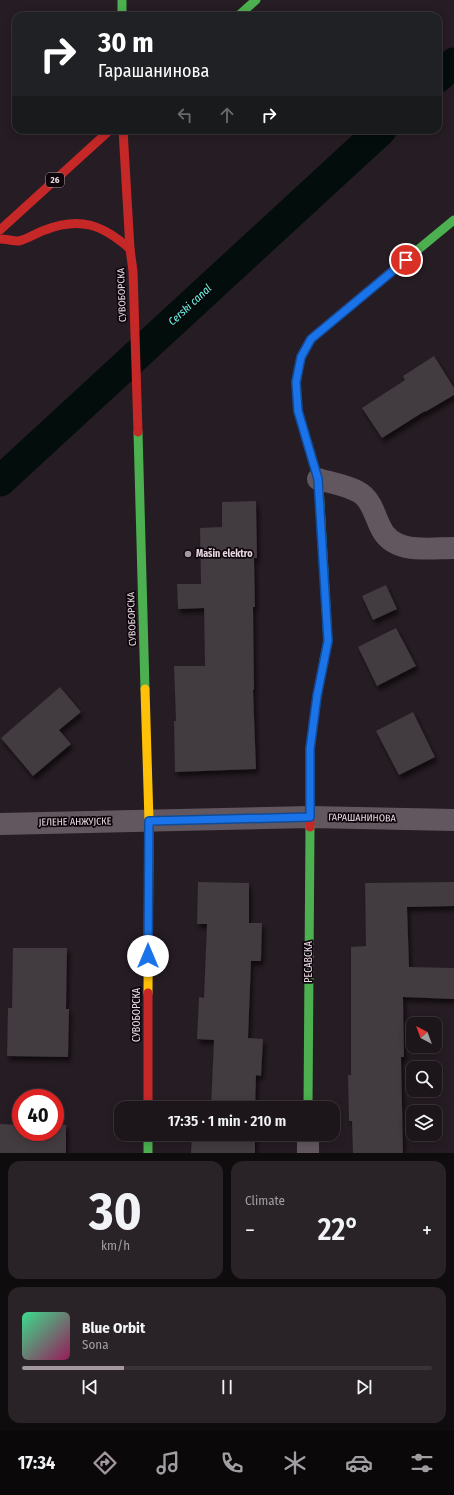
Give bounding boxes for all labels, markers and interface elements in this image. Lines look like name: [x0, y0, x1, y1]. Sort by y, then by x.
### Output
text: 30 m: [98, 26, 154, 59]
icon: right: [32, 28, 84, 80]
text: Гарашанинова: [98, 60, 209, 82]
icon: left: [174, 104, 196, 126]
icon: ahead: [216, 104, 238, 126]
icon: right: [258, 104, 280, 126]
road number: 26: [46, 173, 64, 187]
pin: [389, 243, 423, 277]
icon: arrive: [395, 249, 417, 271]
street label: СУВОБОРСКА: [115, 267, 129, 322]
water label: Cerski canal: [166, 282, 214, 328]
place label: Mašin elektro: [196, 547, 253, 560]
marker: Mašin elektro: [183, 549, 193, 559]
street label: СУВОБОРСКА: [125, 591, 139, 646]
street label: ГАРАШАНИНОВА: [328, 811, 397, 825]
street label: ЈЕЛЕНЕ АНЖУЈСКЕ: [39, 815, 112, 829]
position arrow: [127, 935, 169, 977]
street label: РЕСАВСКА: [303, 941, 315, 983]
street label: СУВОБОРСКА: [131, 987, 143, 1042]
north arrow: [406, 1017, 442, 1053]
map controls: [406, 1017, 442, 1141]
button: search: [406, 1061, 442, 1097]
speed limit sign: 40: [12, 1089, 64, 1141]
button: layers: [406, 1105, 442, 1141]
text: 17:35 · 1 min · 210 m: [168, 1112, 286, 1130]
text: 30: [89, 1180, 142, 1243]
text: Climate: [245, 1193, 285, 1208]
text: 22°: [318, 1212, 359, 1248]
text: −: [245, 1217, 255, 1244]
text: +: [422, 1217, 432, 1244]
text: km/h: [101, 1238, 130, 1253]
text: Blue Orbit: [82, 1319, 145, 1337]
text: Sona: [82, 1337, 109, 1352]
icon: previous: [79, 1376, 101, 1398]
icon: pause: [216, 1376, 238, 1398]
icon: next: [353, 1376, 375, 1398]
icon: directions: [91, 1449, 119, 1477]
icon: music: [154, 1449, 182, 1477]
icon: phone: [218, 1449, 246, 1477]
icon: climate: [281, 1449, 309, 1477]
icon: car: [345, 1449, 373, 1477]
icon: filters: [408, 1449, 436, 1477]
text: 17:34: [18, 1452, 55, 1474]

